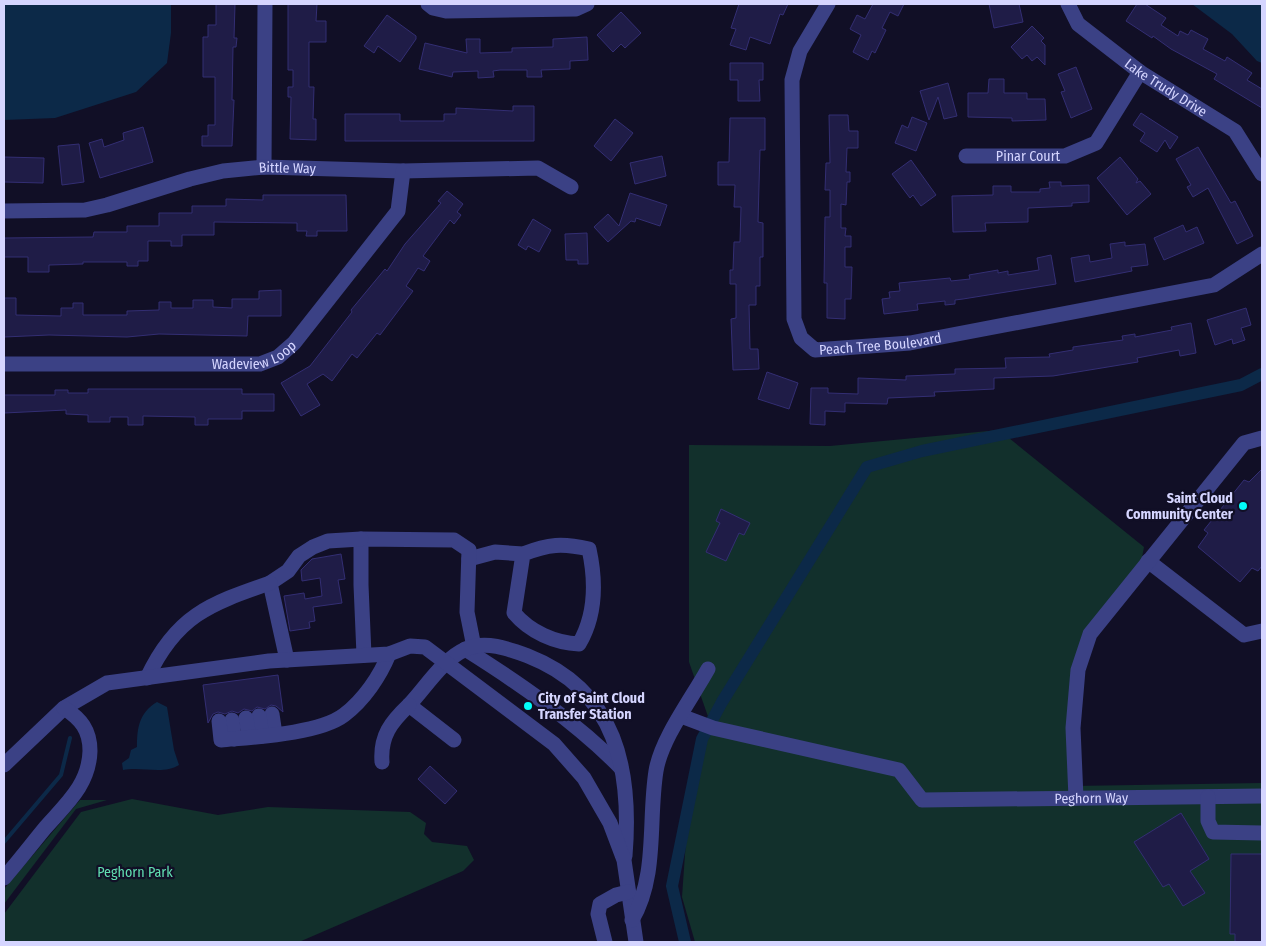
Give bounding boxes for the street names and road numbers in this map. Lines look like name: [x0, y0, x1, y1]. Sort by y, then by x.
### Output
street label: Lake Trudy Drive: [1121, 55, 1210, 121]
street label: Pinar Court: [996, 148, 1061, 165]
street label: Bittle Way: [258, 159, 317, 178]
street label: Peach Tree Boulevard: [819, 329, 943, 359]
street label: Wadeview Loop: [212, 337, 300, 373]
street label: Peghorn Way: [1054, 790, 1129, 807]

